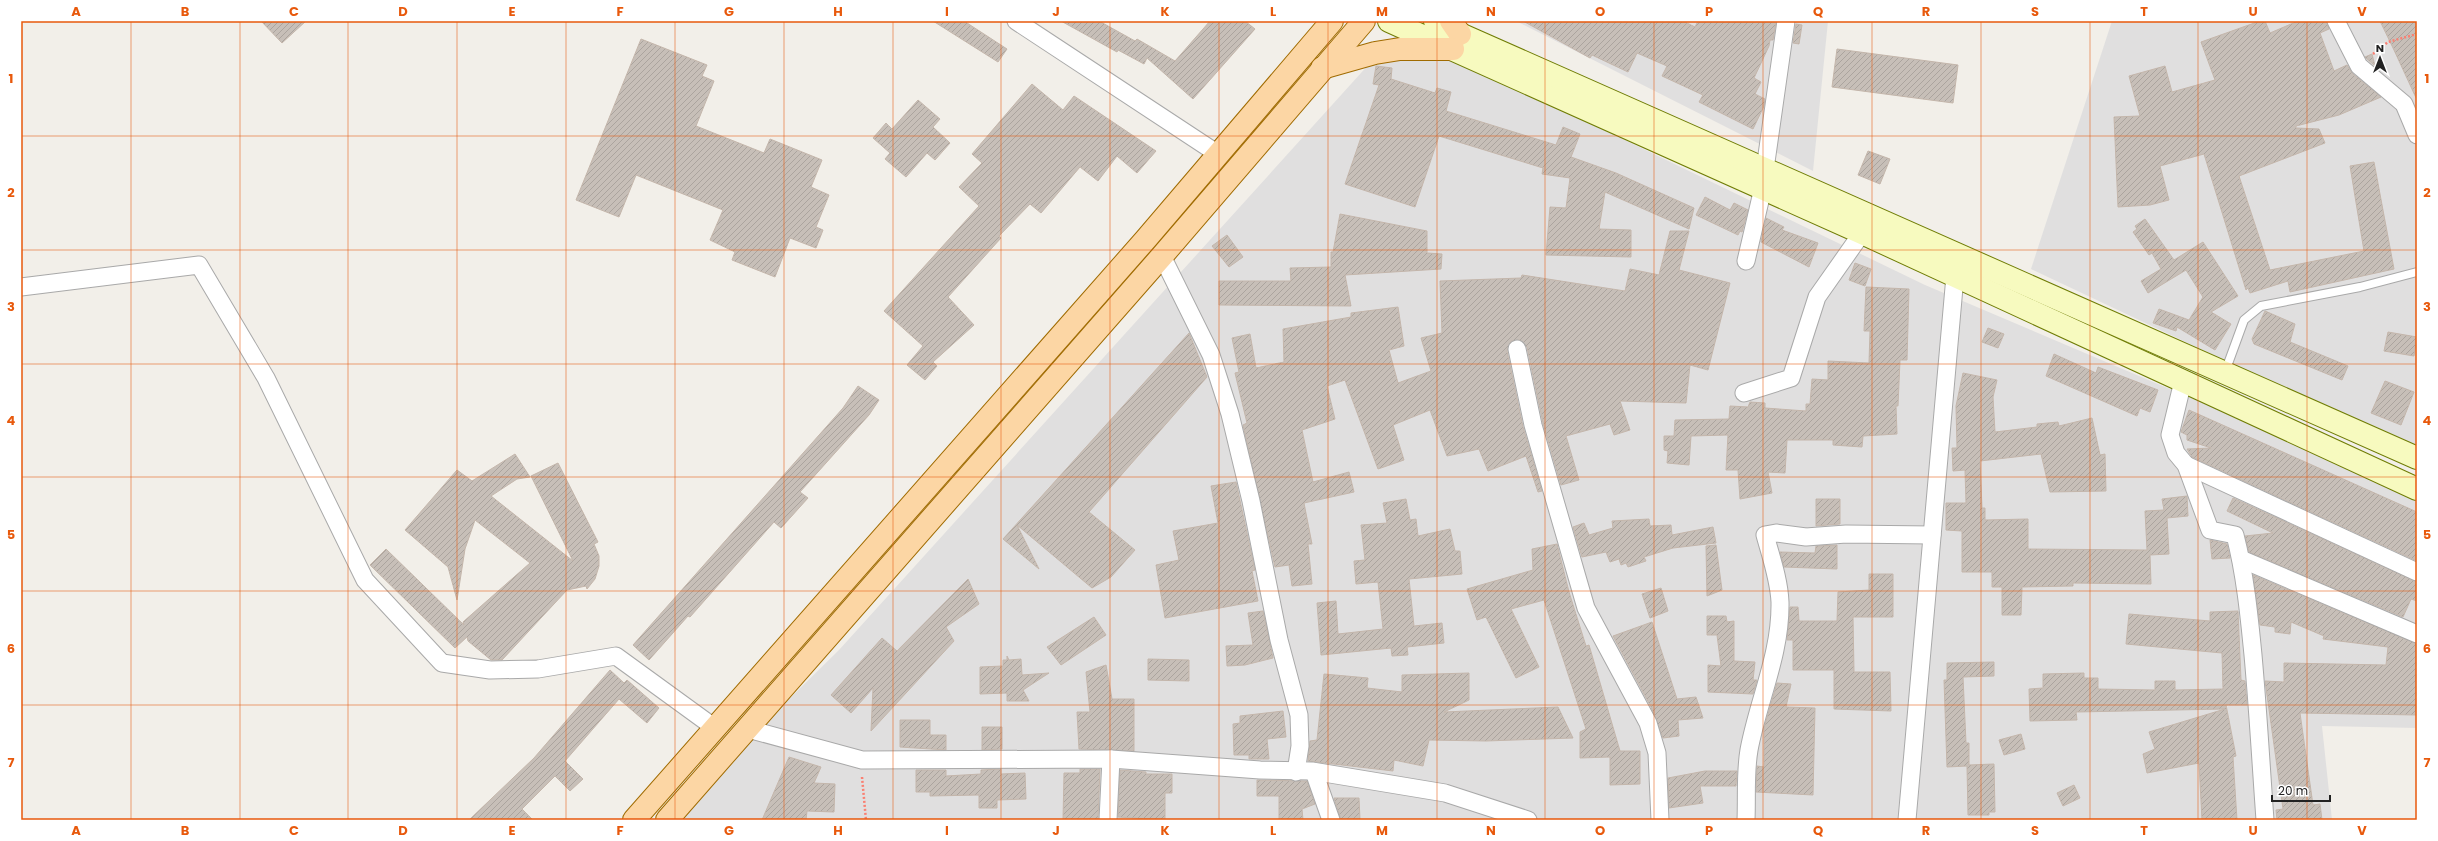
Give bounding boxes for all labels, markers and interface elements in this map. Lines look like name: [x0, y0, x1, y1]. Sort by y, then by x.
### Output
text: A: [71, 2, 81, 21]
text: B: [181, 2, 190, 21]
text: C: [289, 2, 299, 21]
text: D: [398, 2, 408, 21]
text: E: [508, 2, 516, 21]
text: F: [616, 2, 624, 21]
text: G: [724, 2, 734, 21]
text: H: [833, 2, 843, 21]
text: I: [945, 2, 949, 21]
text: J: [1052, 2, 1060, 21]
text: K: [1160, 2, 1170, 21]
text: L: [1270, 2, 1276, 21]
text: M: [1376, 2, 1388, 21]
text: N: [1486, 2, 1496, 21]
text: O: [1595, 2, 1605, 21]
text: P: [1705, 2, 1713, 21]
text: Q: [1813, 2, 1823, 21]
text: R: [1922, 2, 1930, 21]
text: S: [2031, 2, 2039, 21]
text: T: [2140, 2, 2148, 21]
text: U: [2248, 2, 2258, 21]
text: V: [2357, 2, 2367, 21]
north arrow: [2360, 38, 2400, 78]
text: N: [2376, 40, 2384, 56]
text: 1: [9, 69, 13, 88]
text: 1: [2425, 69, 2429, 88]
text: 2: [7, 183, 15, 202]
text: 2: [2423, 183, 2431, 202]
text: 3: [7, 297, 15, 316]
text: 3: [2423, 297, 2431, 316]
text: 4: [7, 411, 16, 430]
text: 4: [2423, 411, 2432, 430]
text: 5: [7, 525, 15, 544]
text: 5: [2423, 525, 2431, 544]
text: 6: [7, 639, 15, 658]
text: 6: [2423, 639, 2431, 658]
text: 7: [8, 753, 15, 772]
text: 7: [2424, 753, 2431, 772]
scale bar: [2272, 777, 2330, 803]
text: 20 m: [2278, 782, 2308, 799]
text: A: [71, 821, 81, 840]
text: B: [181, 821, 190, 840]
text: C: [289, 821, 299, 840]
text: D: [398, 821, 408, 840]
text: E: [508, 821, 516, 840]
text: F: [616, 821, 624, 840]
text: G: [724, 821, 734, 840]
text: H: [833, 821, 843, 840]
text: I: [945, 821, 949, 840]
text: J: [1052, 821, 1060, 840]
text: K: [1160, 821, 1170, 840]
text: L: [1270, 821, 1276, 840]
text: M: [1376, 821, 1388, 840]
text: N: [1486, 821, 1496, 840]
text: O: [1595, 821, 1605, 840]
text: P: [1705, 821, 1713, 840]
text: Q: [1813, 821, 1823, 840]
text: R: [1922, 821, 1930, 840]
text: S: [2031, 821, 2039, 840]
text: T: [2140, 821, 2148, 840]
text: U: [2248, 821, 2258, 840]
text: V: [2357, 821, 2367, 840]

